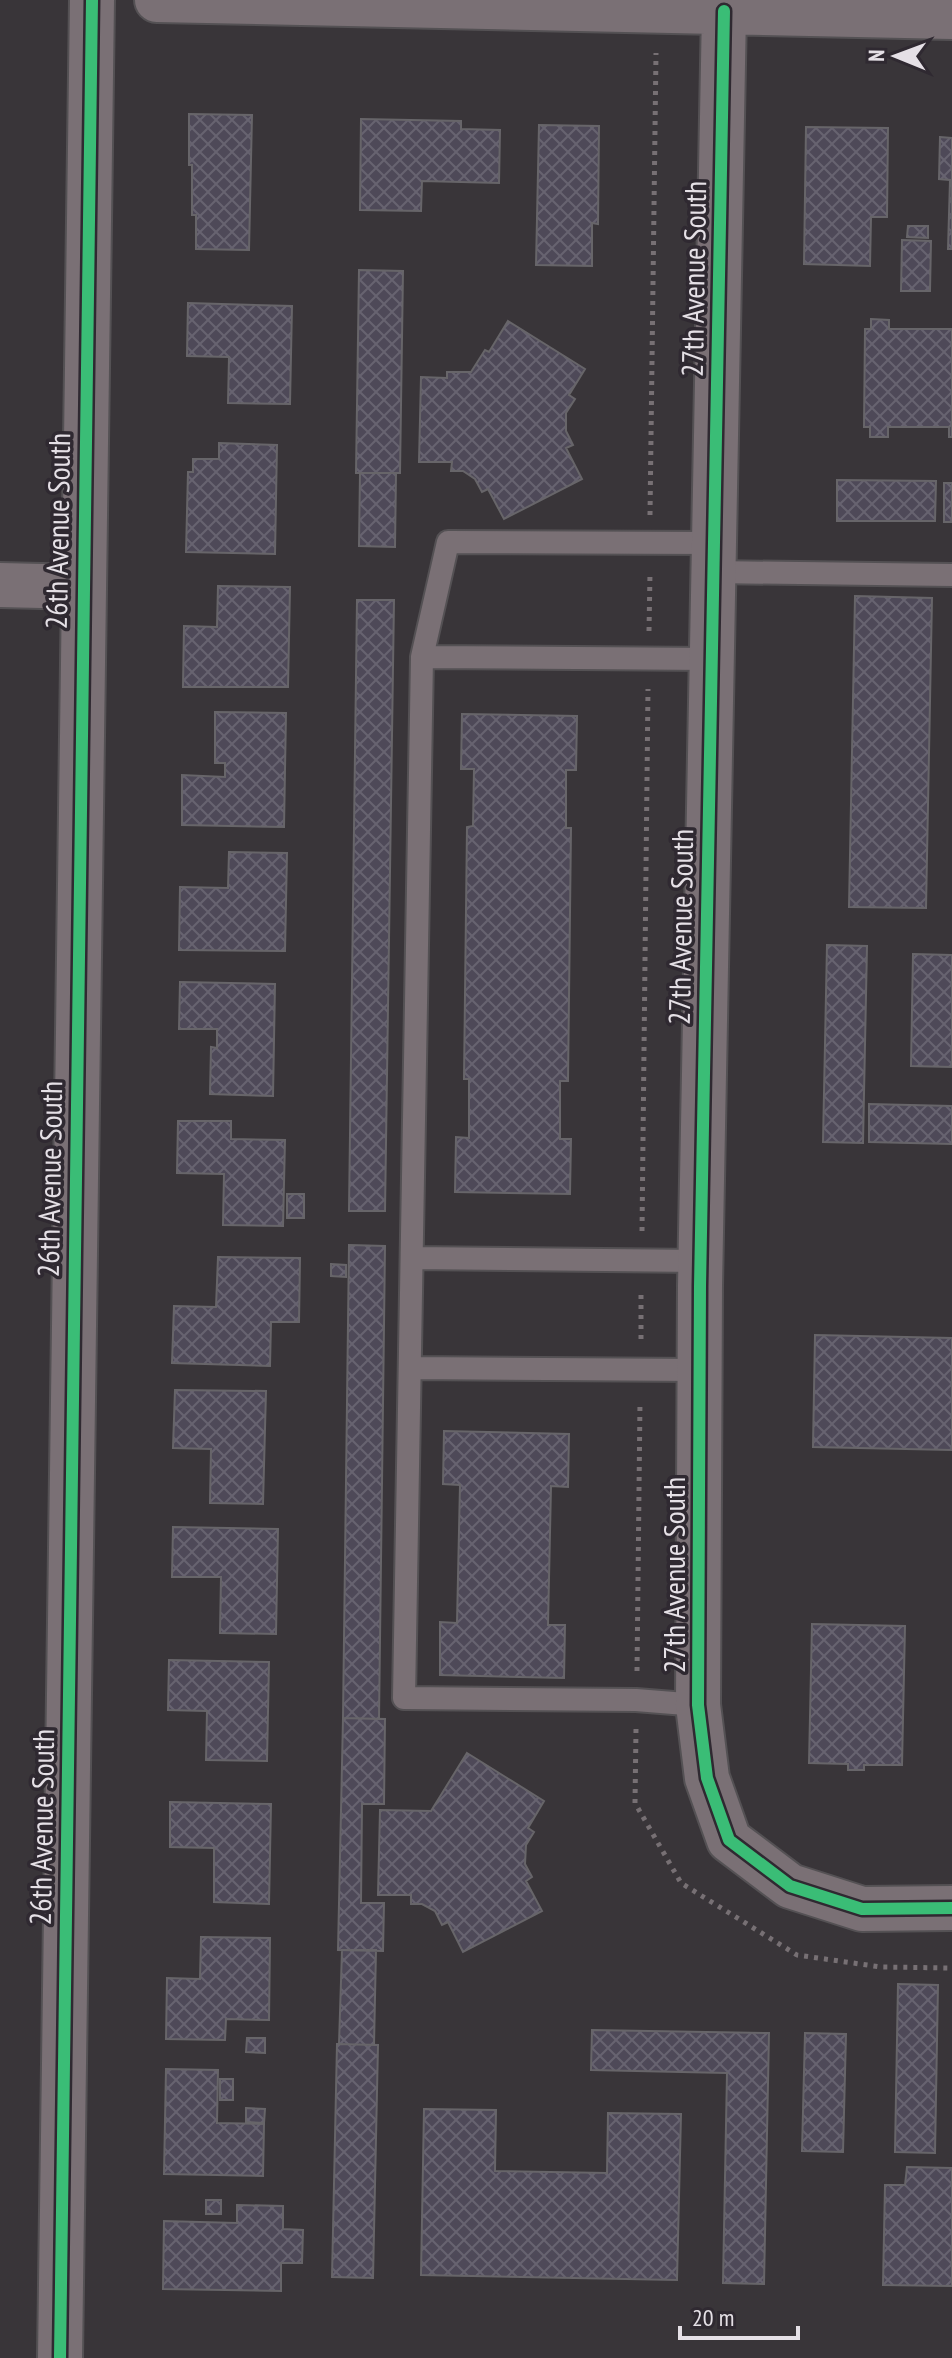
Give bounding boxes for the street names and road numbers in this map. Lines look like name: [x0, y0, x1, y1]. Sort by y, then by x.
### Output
street label: 27th Avenue South: [672, 181, 714, 377]
street label: 26th Avenue South: [36, 432, 78, 630]
street label: 27th Avenue South: [659, 829, 701, 1025]
street label: 26th Avenue South: [28, 1080, 70, 1278]
street label: 27th Avenue South: [654, 1477, 693, 1673]
street label: 26th Avenue South: [20, 1728, 62, 1926]

